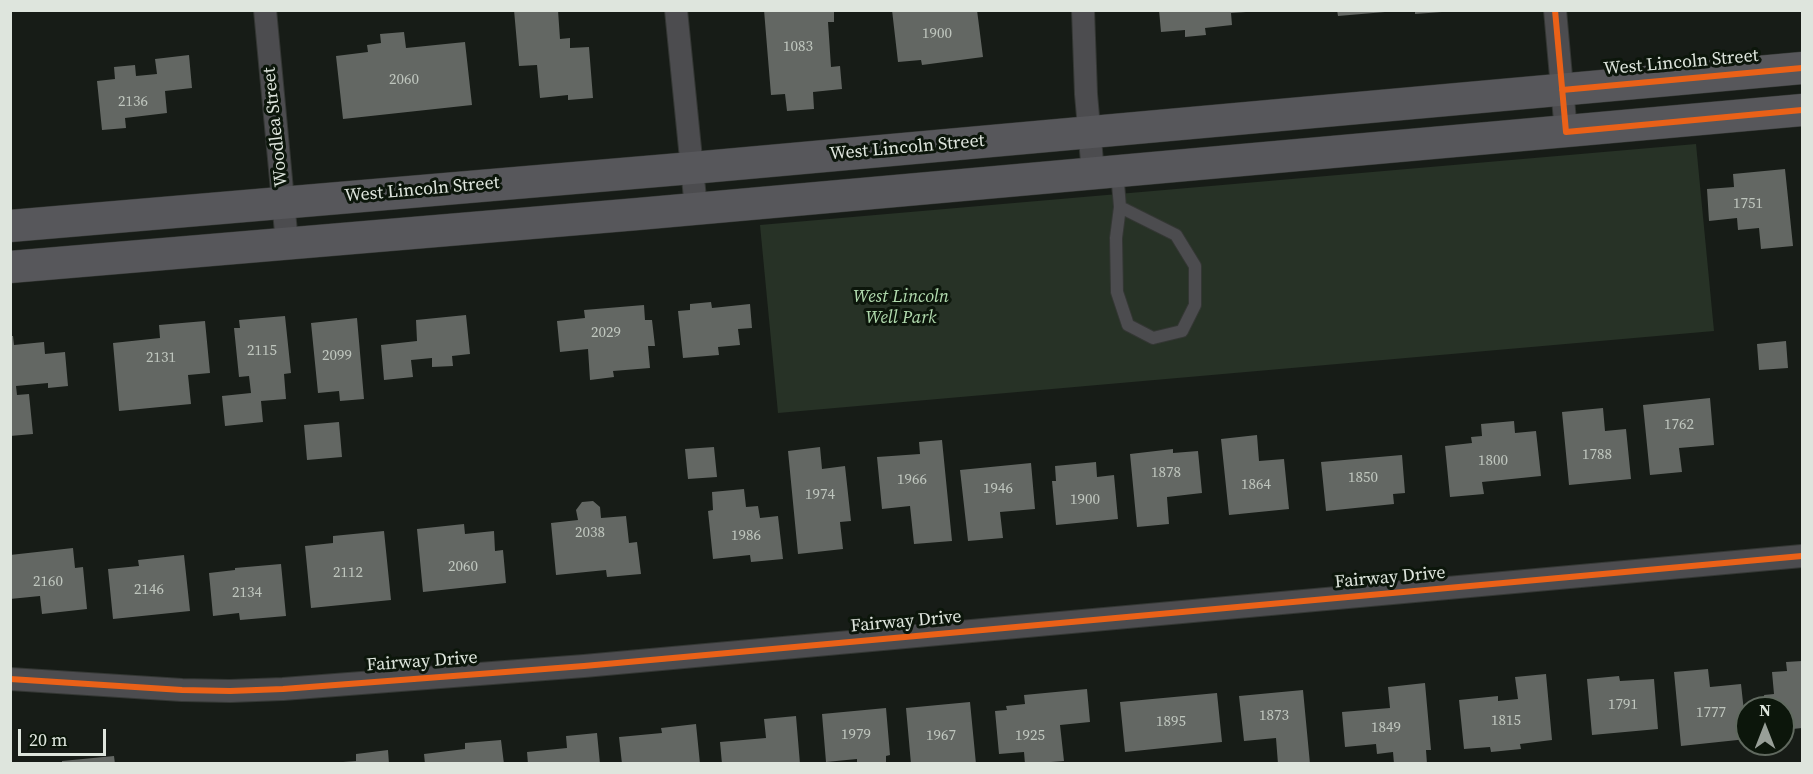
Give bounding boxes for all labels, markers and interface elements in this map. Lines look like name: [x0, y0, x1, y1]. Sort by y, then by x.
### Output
house number: 1900: [922, 25, 952, 43]
house number: 1083: [783, 38, 813, 56]
street label: West Lincoln Street: [1603, 45, 1759, 81]
street label: Woodlea Street: [259, 66, 293, 188]
house number: 2060: [389, 71, 419, 89]
house number: 2136: [118, 93, 148, 111]
street label: West Lincoln Street: [829, 130, 985, 166]
street label: West Lincoln Street: [344, 172, 500, 208]
house number: 1751: [1733, 195, 1763, 213]
park label: West Lincoln Well Park: [853, 286, 949, 328]
house number: 2029: [591, 324, 621, 342]
house number: 2115: [247, 342, 277, 360]
house number: 2099: [322, 347, 352, 365]
house number: 2131: [146, 349, 176, 367]
house number: 1762: [1664, 416, 1694, 434]
house number: 1788: [1582, 446, 1612, 464]
house number: 1800: [1478, 452, 1508, 470]
house number: 1878: [1151, 464, 1181, 482]
house number: 1850: [1348, 469, 1378, 487]
house number: 1966: [897, 471, 927, 489]
house number: 1864: [1241, 476, 1271, 494]
house number: 1946: [983, 480, 1013, 498]
house number: 1974: [805, 486, 835, 504]
house number: 1900: [1070, 491, 1100, 509]
house number: 2038: [575, 524, 605, 542]
house number: 1986: [731, 527, 761, 545]
house number: 2060: [448, 558, 478, 576]
street label: Fairway Drive: [1334, 562, 1446, 594]
house number: 2112: [333, 564, 363, 582]
house number: 2160: [33, 573, 63, 591]
house number: 2146: [134, 581, 164, 599]
house number: 2134: [232, 584, 262, 602]
street label: Fairway Drive: [850, 606, 962, 638]
street label: Fairway Drive: [366, 647, 478, 677]
house number: 1791: [1608, 696, 1638, 714]
north arrow: [1735, 696, 1795, 756]
text: N: [1759, 699, 1771, 721]
house number: 1777: [1696, 704, 1726, 722]
house number: 1873: [1259, 707, 1289, 725]
house number: 1815: [1491, 712, 1521, 730]
house number: 1895: [1156, 713, 1186, 731]
scale bar: [21, 717, 110, 755]
house number: 1849: [1371, 719, 1401, 737]
house number: 1979: [841, 726, 871, 744]
text: 20 m: [29, 727, 67, 752]
house number: 1967: [926, 727, 956, 745]
house number: 1925: [1015, 727, 1045, 745]

